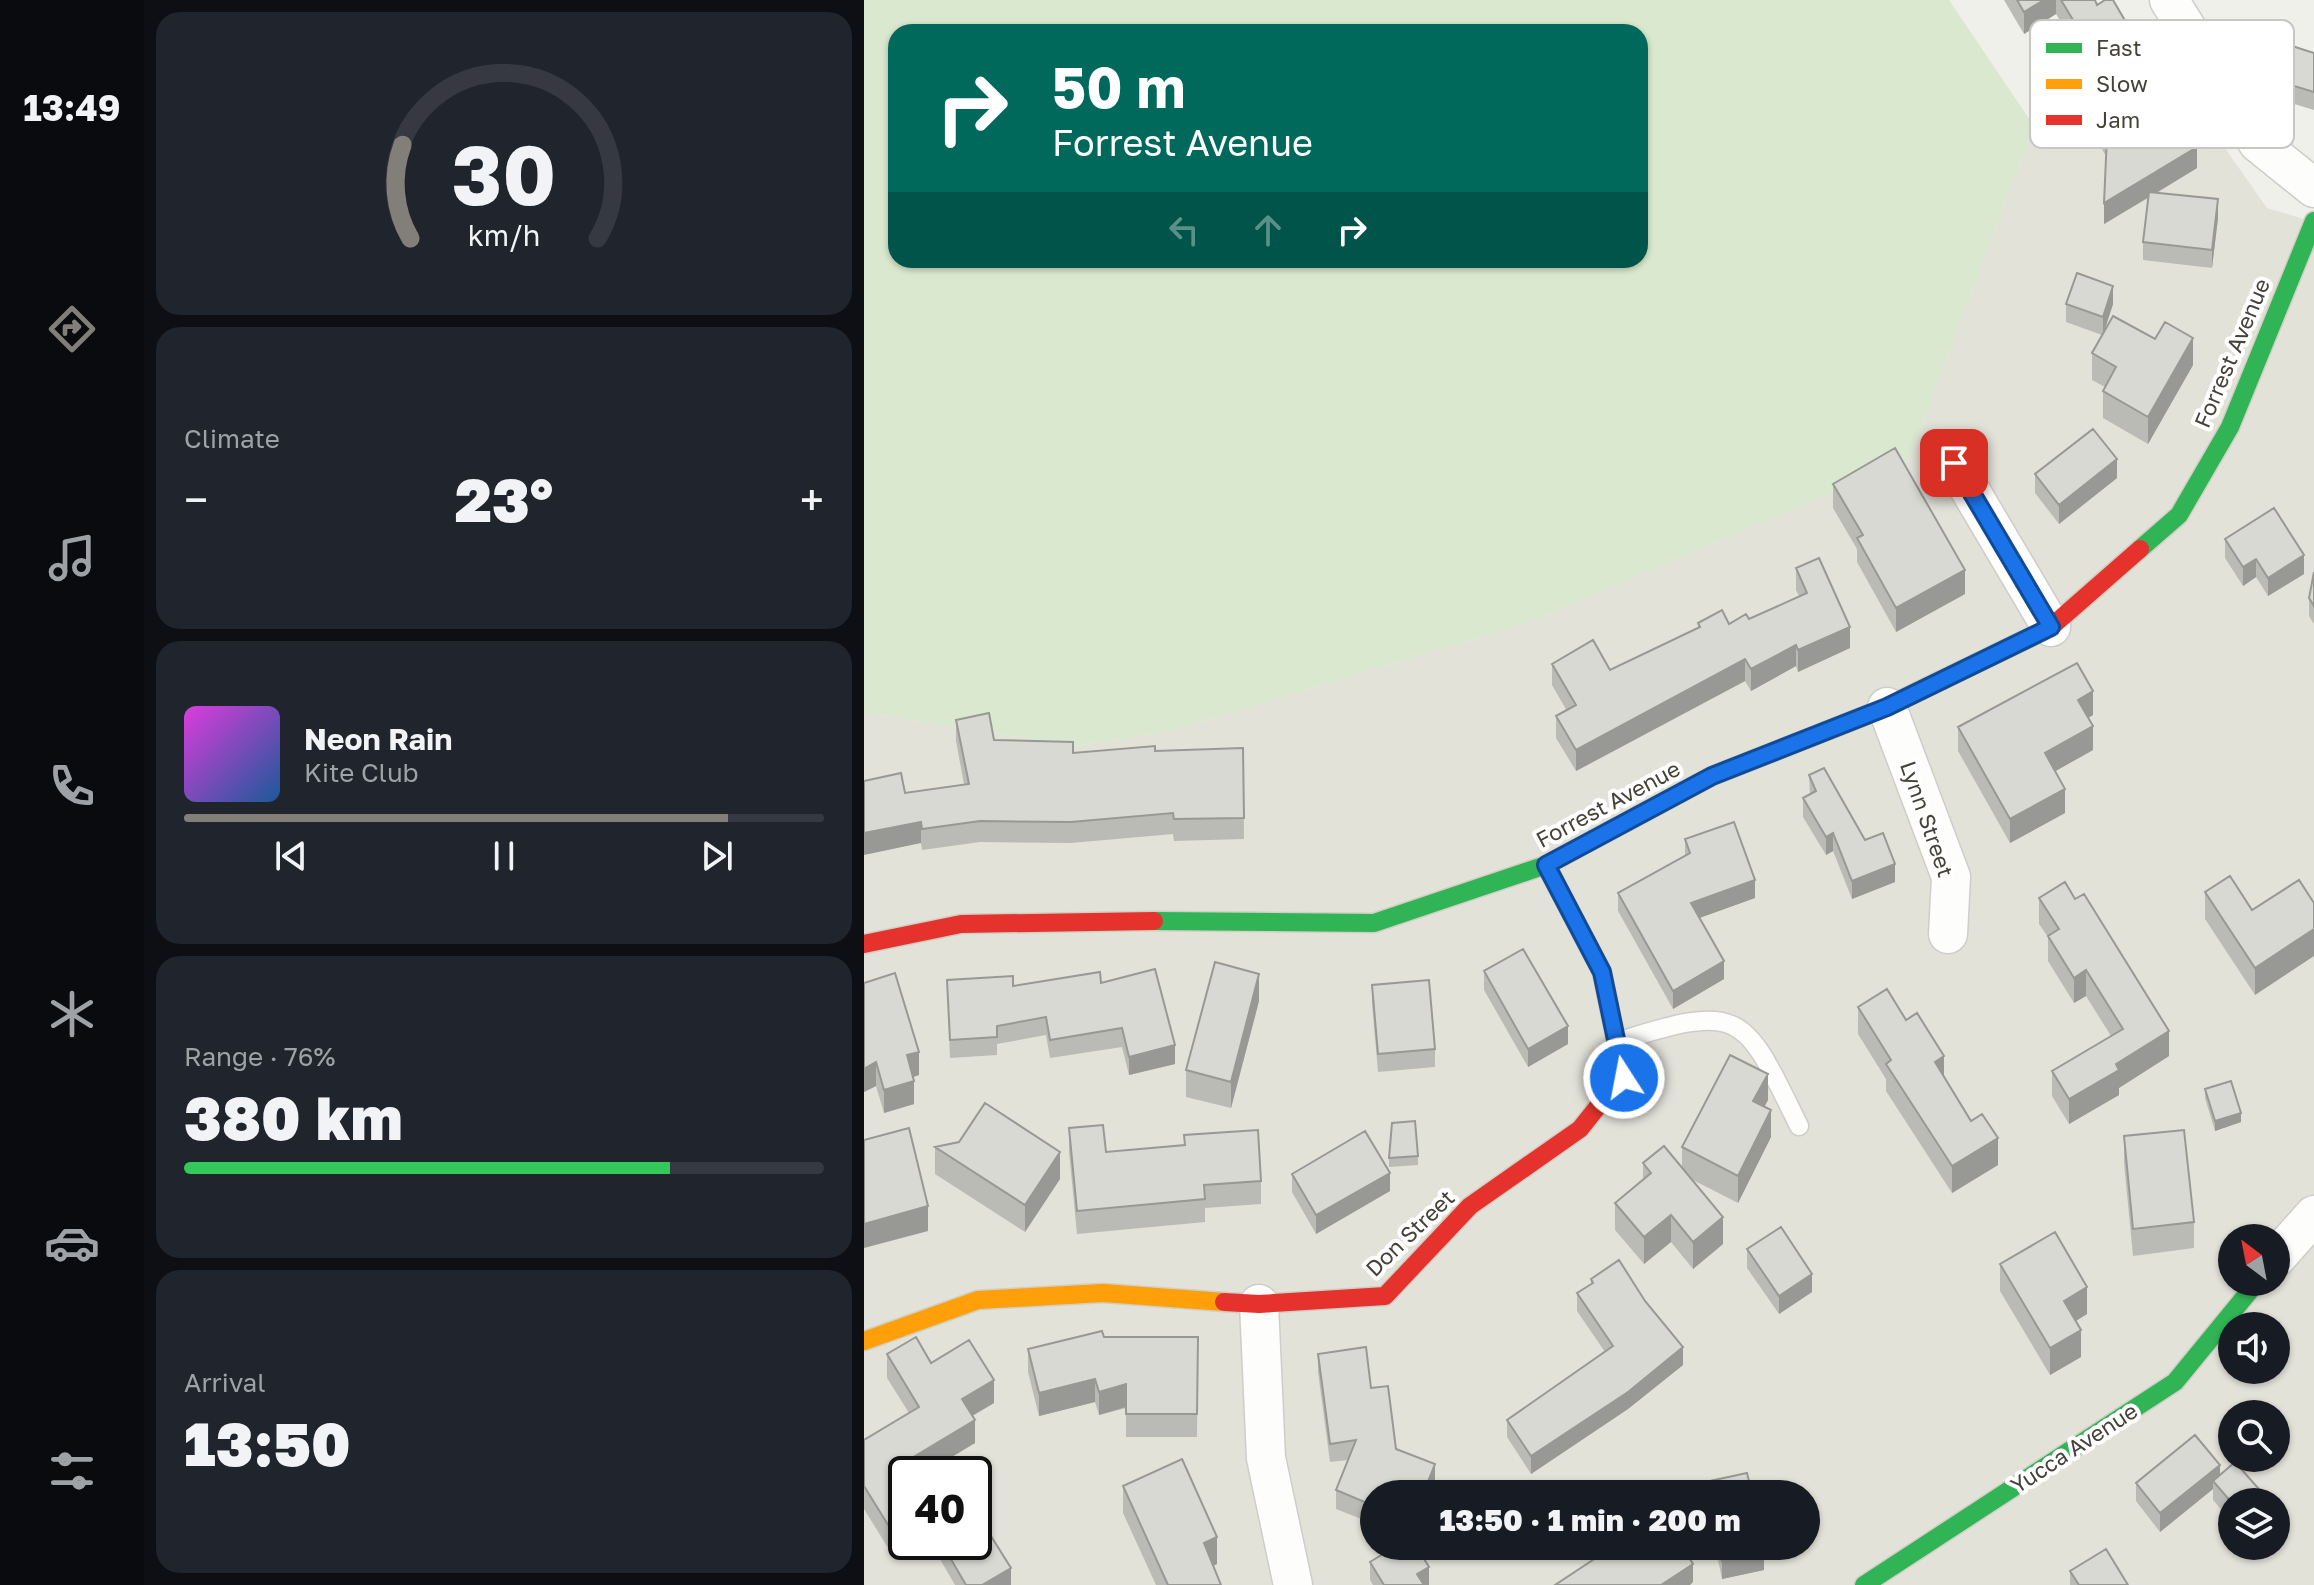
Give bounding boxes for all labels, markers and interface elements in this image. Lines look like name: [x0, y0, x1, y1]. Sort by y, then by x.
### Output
legend: [2030, 20, 2294, 148]
text: Fast: [2096, 34, 2142, 61]
text: 50 m: [1052, 53, 1186, 120]
icon: right: [920, 56, 1024, 160]
text: Slow: [2096, 70, 2148, 97]
text: 13:49: [23, 86, 121, 129]
text: Jam: [2096, 106, 2140, 133]
text: Forrest Avenue: [1052, 121, 1313, 164]
text: 30: [452, 123, 556, 223]
icon: left: [1162, 208, 1206, 252]
icon: ahead: [1246, 208, 1290, 252]
icon: right: [1330, 208, 1374, 252]
text: km/h: [468, 218, 540, 252]
street label: Forrest Avenue: [2188, 274, 2275, 431]
icon: directions: [44, 301, 100, 357]
text: Climate: [184, 423, 280, 454]
pin: [1920, 429, 1988, 497]
icon: arrive: [1932, 441, 1976, 485]
text: 23°: [455, 463, 553, 535]
text: −: [184, 473, 208, 526]
text: +: [800, 473, 824, 526]
icon: music: [44, 530, 100, 586]
text: Neon Rain: [304, 721, 452, 757]
street label: Forrest Avenue: [1531, 754, 1684, 853]
text: Kite Club: [304, 757, 419, 788]
street label: Lynn Street: [1895, 757, 1960, 880]
icon: phone: [44, 758, 100, 814]
icon: previous: [269, 834, 313, 878]
icon: pause: [482, 834, 526, 878]
icon: next: [695, 834, 739, 878]
icon: climate: [44, 986, 100, 1042]
position arrow: [1582, 1036, 1666, 1120]
text: Range · 76%: [184, 1041, 335, 1072]
text: 380 km: [184, 1081, 403, 1153]
street label: Don Street: [1360, 1184, 1460, 1282]
icon: car: [44, 1215, 100, 1271]
north arrow: [2218, 1224, 2290, 1296]
map controls: [2218, 1224, 2290, 1560]
button: sound: [2218, 1312, 2290, 1384]
text: Arrival: [184, 1367, 265, 1398]
street label: Yucca Avenue: [2005, 1397, 2142, 1499]
button: search: [2218, 1400, 2290, 1472]
text: 13:50: [184, 1407, 351, 1479]
icon: filters: [44, 1443, 100, 1499]
speed limit sign: 40: [888, 1456, 992, 1560]
button: layers: [2218, 1488, 2290, 1560]
text: 13:50 · 1 min · 200 m: [1439, 1502, 1741, 1538]

